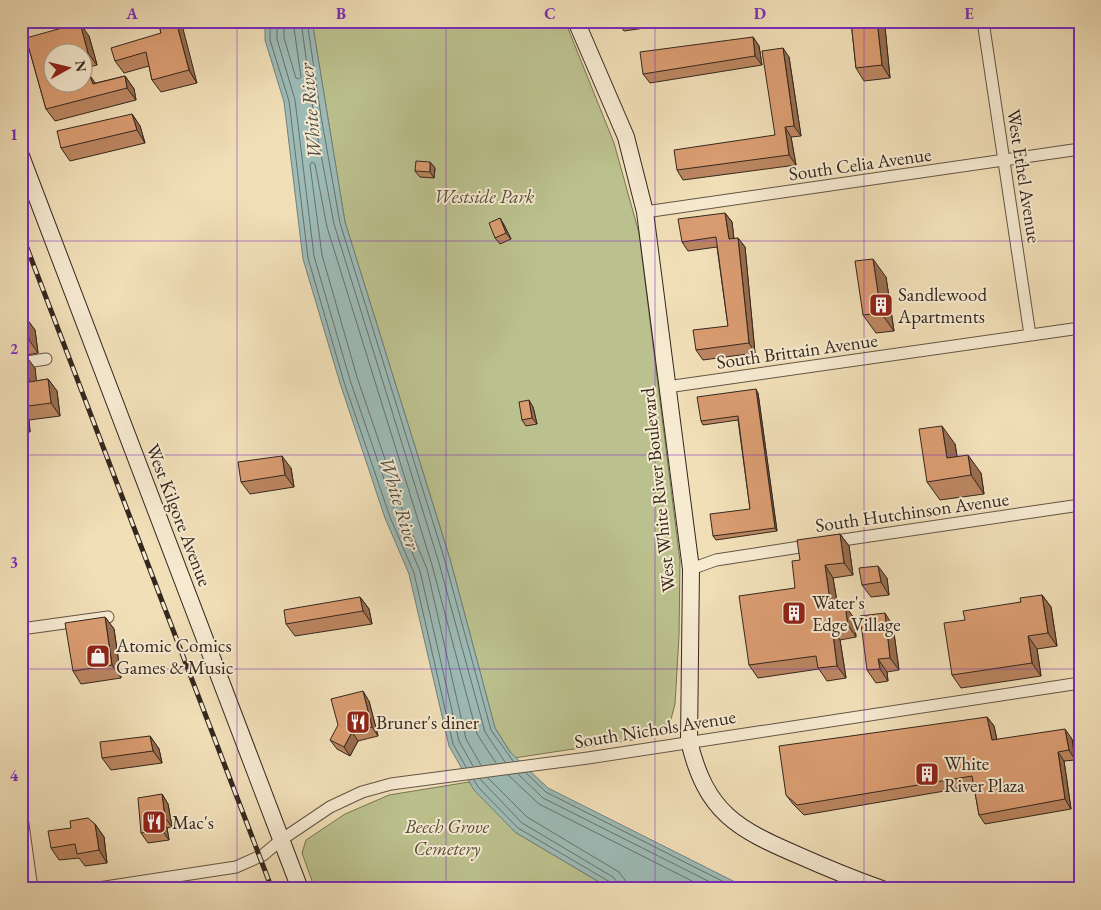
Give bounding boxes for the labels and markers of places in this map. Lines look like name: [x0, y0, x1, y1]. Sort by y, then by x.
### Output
place label: Sandlewood Apartments: [897, 282, 987, 329]
building icon: Sandlewood Apartments: [868, 292, 894, 318]
place label: Water's Edge Village: [812, 590, 901, 637]
building icon: Water's Edge Village: [781, 600, 807, 626]
place label: Atomic Comics Games & Music: [115, 633, 234, 680]
shop icon: Atomic Comics Games & Music: [85, 643, 111, 669]
restaurant icon: Bruner's diner: [345, 709, 371, 735]
place label: Bruner's diner: [376, 710, 480, 735]
place label: White River Plaza: [944, 751, 1025, 798]
building icon: White River Plaza: [914, 761, 940, 787]
restaurant icon: Mac's: [141, 809, 167, 835]
place label: Mac's: [172, 810, 214, 835]

